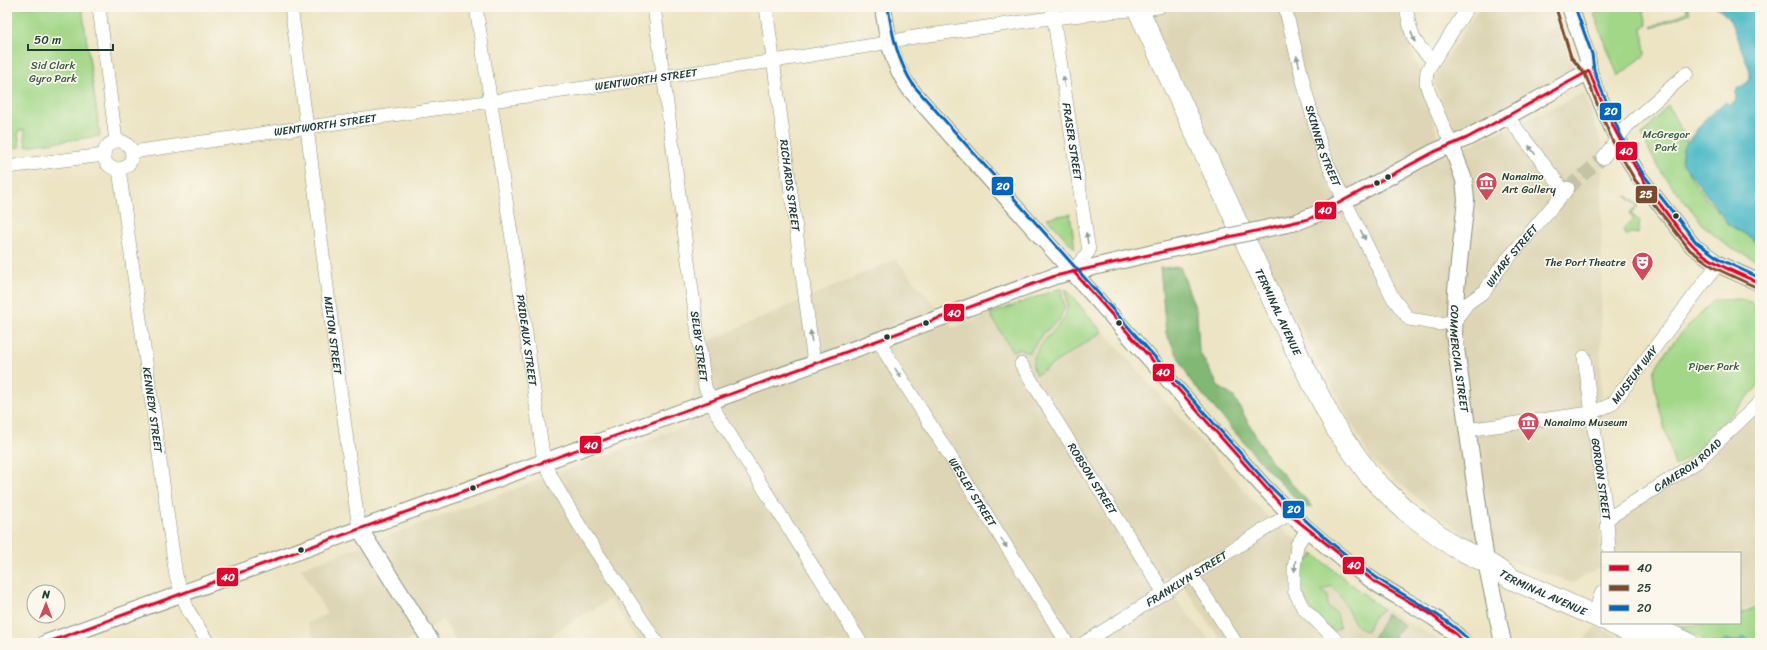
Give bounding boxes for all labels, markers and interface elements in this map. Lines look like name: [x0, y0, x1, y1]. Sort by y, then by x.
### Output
scale bar: [28, 26, 113, 52]
text: 50 m: [34, 29, 61, 51]
one-way arrow: [1410, 31, 1417, 43]
one-way arrow: [1295, 55, 1301, 67]
park label: Sid Clark Gyro Park: [29, 56, 77, 88]
street label: WENTWORTH STREET: [593, 63, 700, 96]
one-way arrow: [1061, 76, 1067, 88]
street label: FRASER STREET: [1057, 101, 1087, 183]
line badge: 20: [1599, 102, 1622, 121]
text: 20: [1603, 102, 1618, 121]
street label: SKINNER STREET: [1300, 103, 1346, 190]
street label: WENTWORTH STREET: [273, 108, 379, 142]
park label: McGregor Park: [1642, 125, 1691, 157]
street label: RICHARDS STREET: [774, 138, 805, 233]
line badge: 40: [1615, 141, 1638, 161]
text: 40: [1618, 142, 1633, 161]
one-way arrow: [1528, 145, 1536, 156]
place label: Nanaimo Art Gallery: [1501, 167, 1556, 199]
museum icon: Nanaimo Art Gallery: [1474, 169, 1500, 202]
unlabelled marker: [1383, 172, 1393, 182]
line badge: 20: [991, 176, 1014, 196]
text: 20: [995, 177, 1010, 196]
unlabelled marker: [1372, 178, 1382, 188]
line badge: 25: [1635, 185, 1658, 204]
text: 25: [1638, 185, 1653, 204]
line badge: 40: [1314, 201, 1337, 220]
text: 40: [1317, 201, 1332, 220]
unlabelled marker: [1671, 211, 1681, 221]
street label: WHARF STREET: [1481, 219, 1544, 291]
one-way arrow: [1360, 230, 1366, 241]
one-way arrow: [1084, 232, 1090, 244]
theatre icon: The Port Theatre: [1629, 249, 1655, 282]
place label: The Port Theatre: [1545, 253, 1626, 272]
street label: TERMINAL AVENUE: [1249, 265, 1307, 360]
street label: PRIDEAUX STREET: [511, 293, 542, 388]
street label: MILTON STREET: [318, 295, 347, 377]
line badge: 40: [943, 303, 965, 322]
text: 40: [946, 304, 961, 323]
street label: COMMERCIAL STREET: [1444, 304, 1474, 415]
street label: SELBY STREET: [685, 309, 713, 384]
unlabelled marker: [921, 318, 931, 328]
unlabelled marker: [1114, 318, 1124, 328]
one-way arrow: [808, 330, 814, 342]
unlabelled marker: [882, 332, 892, 342]
street label: MUSEUM WAY: [1606, 341, 1664, 408]
park label: Piper Park: [1689, 357, 1740, 376]
line badge: 40: [1152, 363, 1175, 382]
text: 40: [1155, 363, 1170, 382]
street label: KENNEDY STREET: [137, 366, 168, 454]
one-way arrow: [895, 368, 902, 379]
museum icon: Nanaimo Museum: [1516, 409, 1542, 442]
place label: Nanaimo Museum: [1544, 413, 1628, 432]
street label: CAMERON ROAD: [1650, 434, 1727, 497]
line badge: 40: [579, 435, 602, 454]
text: 40: [583, 436, 598, 455]
street label: GORDON STREET: [1586, 437, 1616, 522]
street label: ROBSON STREET: [1062, 439, 1122, 519]
street label: WESLEY STREET: [943, 454, 1002, 532]
unlabelled marker: [468, 483, 478, 493]
line badge: 20: [1282, 500, 1305, 519]
text: 20: [1286, 500, 1301, 519]
one-way arrow: [1001, 537, 1008, 549]
unlabelled marker: [296, 545, 306, 555]
street label: FRANKLYN STREET: [1142, 546, 1232, 612]
legend: [1601, 552, 1741, 624]
line badge: 40: [1342, 556, 1365, 575]
text: 40: [1346, 556, 1361, 575]
text: 40: [1637, 557, 1653, 579]
one-way arrow: [1291, 560, 1298, 572]
street label: TERMINAL AVENUE: [1495, 564, 1591, 621]
line badge: 40: [216, 567, 239, 587]
text: 40: [220, 568, 235, 587]
text: 25: [1637, 577, 1651, 599]
north arrow: [26, 584, 66, 624]
text: N: [41, 585, 51, 604]
text: 20: [1637, 597, 1652, 619]

